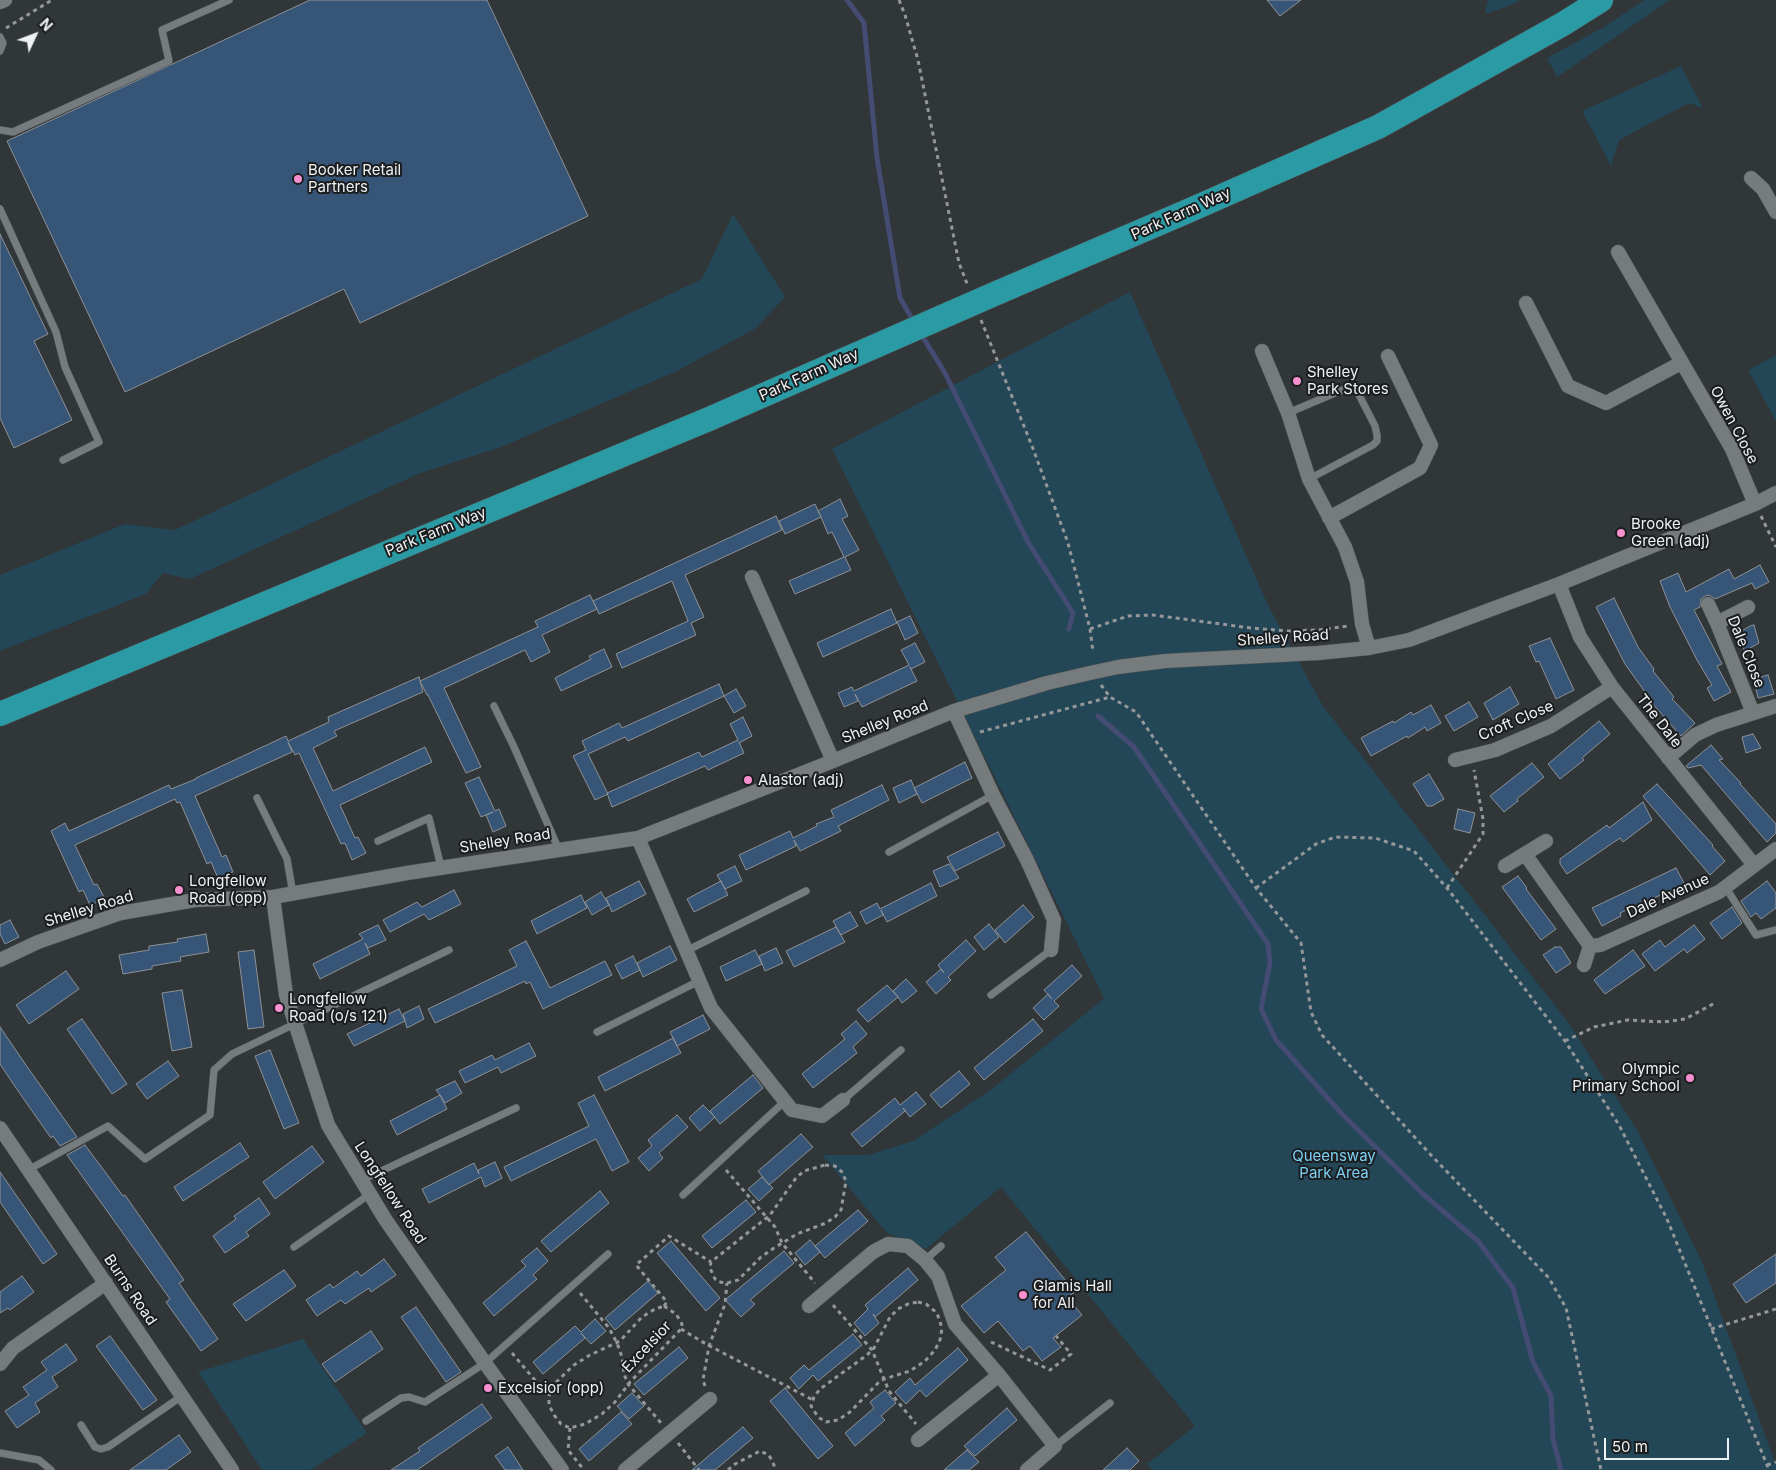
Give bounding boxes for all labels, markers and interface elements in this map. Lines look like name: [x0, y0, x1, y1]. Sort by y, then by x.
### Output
north arrow: [10, 10, 60, 60]
text: N: [36, 15, 56, 34]
place label: Booker Retail Partners: [308, 161, 401, 196]
marker: Booker Retail Partners: [292, 173, 304, 185]
street label: Park Farm Way: [1128, 184, 1234, 244]
street label: Park Farm Way: [756, 345, 862, 405]
place label: Shelley Park Stores: [1307, 363, 1389, 398]
marker: Shelley Park Stores: [1291, 375, 1303, 387]
street label: Owen Close: [1706, 383, 1762, 467]
street label: Park Farm Way: [383, 504, 489, 560]
place label: Brooke Green (adj): [1631, 515, 1710, 550]
marker: Brooke Green (adj): [1615, 527, 1627, 539]
street label: Dale Close: [1723, 613, 1769, 691]
street label: Shelley Road: [1237, 626, 1329, 650]
street label: The Dale: [1632, 691, 1686, 751]
street label: Shelley Road: [839, 696, 931, 748]
street label: Croft Close: [1476, 697, 1556, 745]
place label: Alastor (adj): [758, 771, 844, 789]
marker: Alastor (adj): [742, 774, 754, 786]
street label: Shelley Road: [458, 825, 552, 857]
street label: Dale Avenue: [1624, 870, 1712, 922]
place label: Longfellow Road (opp): [189, 872, 267, 907]
marker: Longfellow Road (opp): [173, 884, 185, 896]
street label: Shelley Road: [42, 887, 136, 931]
place label: Longfellow Road (o/s 121): [289, 990, 388, 1025]
marker: Longfellow Road (o/s 121): [273, 1002, 285, 1014]
place label: Olympic Primary School: [1572, 1060, 1680, 1095]
marker: Olympic Primary School: [1684, 1072, 1696, 1084]
street label: Longfellow Road: [350, 1139, 430, 1247]
park label: Queensway Park Area: [1292, 1147, 1376, 1182]
street label: Burns Road: [100, 1251, 160, 1329]
place label: Glamis Hall for All: [1033, 1277, 1112, 1312]
marker: Glamis Hall for All: [1017, 1289, 1029, 1301]
street label: Excelsior: [619, 1317, 675, 1377]
place label: Excelsior (opp): [498, 1379, 604, 1397]
marker: Excelsior (opp): [482, 1382, 494, 1394]
scale bar: [1606, 1428, 1731, 1460]
text: 50 m: [1612, 1437, 1648, 1456]

